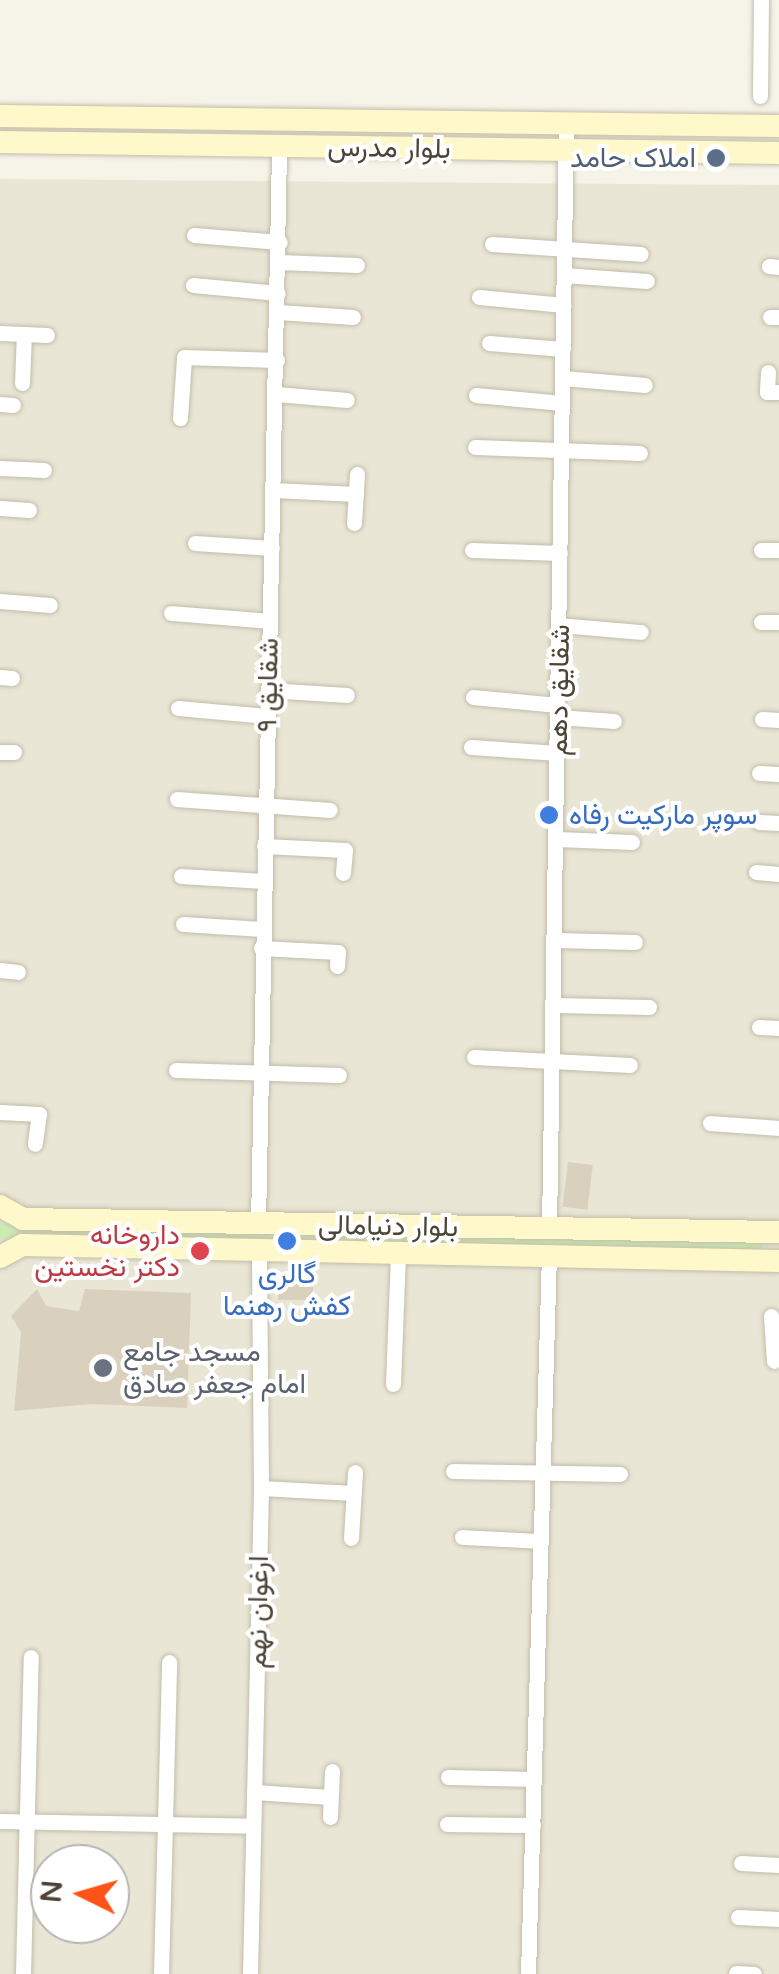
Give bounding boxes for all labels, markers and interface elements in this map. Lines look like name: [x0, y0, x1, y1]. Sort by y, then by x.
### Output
street label: بلوار مدرس: [327, 130, 451, 166]
place label: املاک حامد: [570, 141, 696, 175]
marker: املاک حامد: [705, 147, 727, 169]
street label: شقایق دهم: [541, 624, 577, 756]
street label: شقایق ۹: [250, 638, 286, 732]
place label: سوپر مارکیت رفاه: [569, 798, 757, 832]
marker: سوپر مارکیت رفاه: [538, 804, 560, 826]
street label: بلوار دنیامالی: [318, 1208, 458, 1244]
place label: داروخانه دکتر نخستین: [34, 1218, 180, 1284]
marker: گالری کفش رهنما: [276, 1230, 298, 1252]
marker: داروخانه دکتر نخستین: [189, 1240, 211, 1262]
place label: گالری کفش رهنما: [223, 1257, 351, 1323]
place label: مسجد جامع امام جعفر صادق: [123, 1335, 306, 1401]
marker: مسجد جامع امام جعفر صادق: [92, 1357, 114, 1379]
street label: ارغوان نهم: [240, 1555, 276, 1669]
north arrow: [30, 1844, 130, 1944]
text: N: [34, 1879, 70, 1904]

